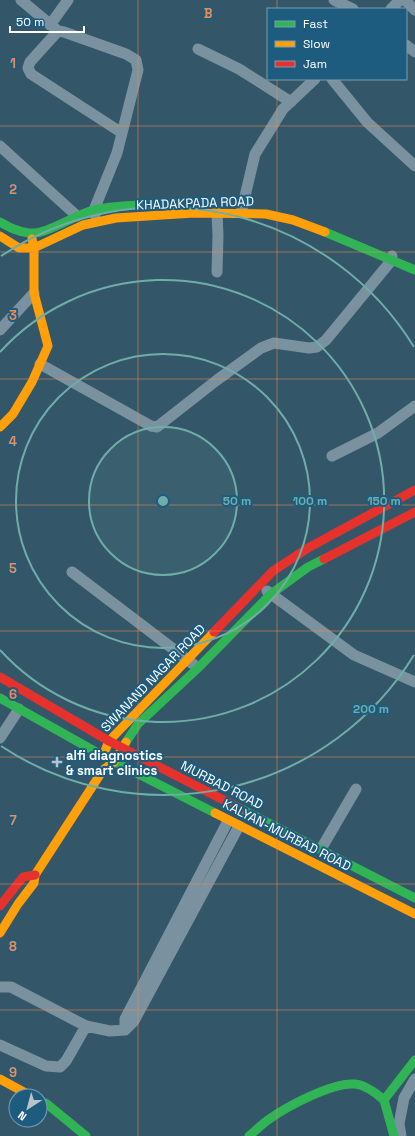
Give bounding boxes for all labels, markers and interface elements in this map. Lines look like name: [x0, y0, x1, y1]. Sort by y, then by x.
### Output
text: B: [204, 5, 213, 22]
scale bar: [10, 8, 84, 34]
legend: [267, 8, 407, 80]
text: 50 m: [16, 14, 44, 30]
text: Fast: [303, 16, 328, 32]
text: Slow: [303, 36, 330, 52]
text: 1: [10, 55, 16, 72]
text: Jam: [303, 56, 327, 72]
text: 2: [9, 181, 17, 198]
street label: KHADAKPADA ROAD: [136, 192, 254, 214]
text: 3: [9, 307, 17, 324]
text: 4: [9, 433, 17, 450]
text: 50 m: [223, 493, 251, 509]
text: 100 m: [293, 493, 327, 509]
text: 150 m: [367, 493, 401, 509]
centre of rings: [156, 494, 170, 508]
text: 5: [9, 560, 17, 577]
street label: SWANAND NAGAR ROAD: [97, 621, 209, 735]
text: 6: [9, 686, 17, 703]
text: 200 m: [353, 701, 389, 717]
place label: alfi diagnostics & smart clinics: [66, 747, 163, 779]
marker: alfi diagnostics & smart clinics: [51, 756, 63, 768]
street label: MURBAD ROAD: [178, 757, 266, 813]
street label: KALYAN-MURBAD ROAD: [220, 795, 354, 875]
text: 7: [9, 812, 17, 829]
text: 8: [9, 938, 17, 955]
text: 9: [9, 1064, 17, 1081]
north arrow: [8, 1088, 48, 1128]
text: N: [15, 1108, 29, 1124]

